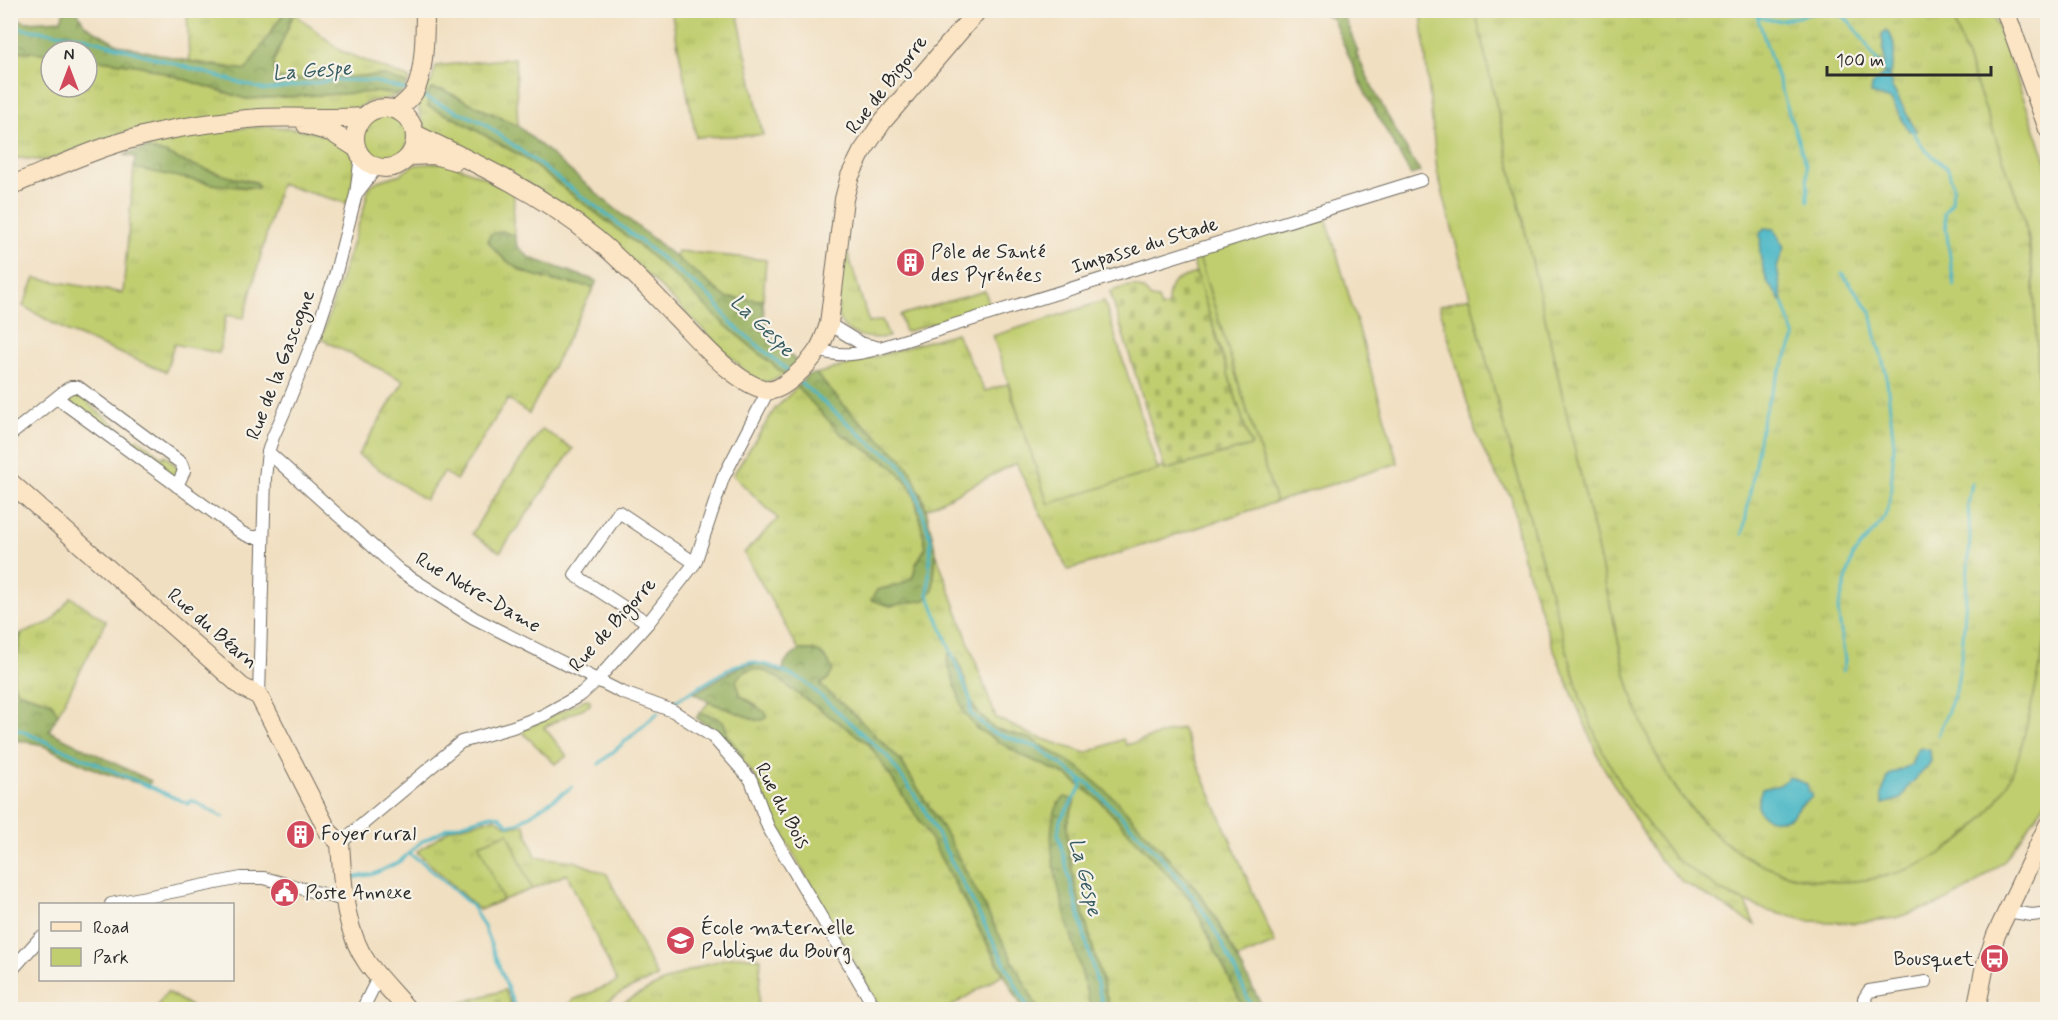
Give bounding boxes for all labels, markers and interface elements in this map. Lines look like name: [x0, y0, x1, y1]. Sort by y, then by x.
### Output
street label: Rue de Bigorre: [840, 30, 935, 141]
north arrow: [39, 39, 99, 99]
scale bar: [1827, 39, 1990, 77]
text: N: [64, 45, 74, 66]
text: 100 m: [1836, 49, 1884, 73]
water label: La Gespe: [271, 54, 354, 88]
street label: Impasse du Stade: [1068, 211, 1222, 281]
place label: Pôle de Santé des Pyrénées: [931, 239, 1046, 289]
building icon: Pôle de Santé des Pyrénées: [894, 247, 926, 279]
street label: Rue de la Gascogne: [240, 286, 323, 444]
water label: La Gespe: [724, 288, 801, 364]
street label: Rue Notre-Dame: [410, 546, 546, 640]
street label: Rue de Bigorre: [563, 572, 664, 679]
street label: Rue du Béarn: [161, 582, 263, 676]
street label: Rue du Bois: [748, 758, 816, 854]
building icon: Foyer rural: [284, 818, 316, 850]
place label: Foyer rural: [321, 821, 416, 848]
water label: La Gespe: [1062, 835, 1108, 920]
public building icon: Poste Annexe: [268, 877, 300, 909]
place label: Poste Annexe: [305, 880, 412, 907]
legend: [39, 903, 234, 981]
place label: École maternelle Publique du Bourg: [701, 915, 855, 965]
text: Road: [93, 916, 129, 940]
school or university icon: École maternelle Publique du Bourg: [664, 924, 696, 956]
bus stop icon: Bousquet: [1979, 943, 2011, 975]
text: Park: [93, 946, 129, 970]
place label: Bousquet: [1893, 946, 1974, 973]

